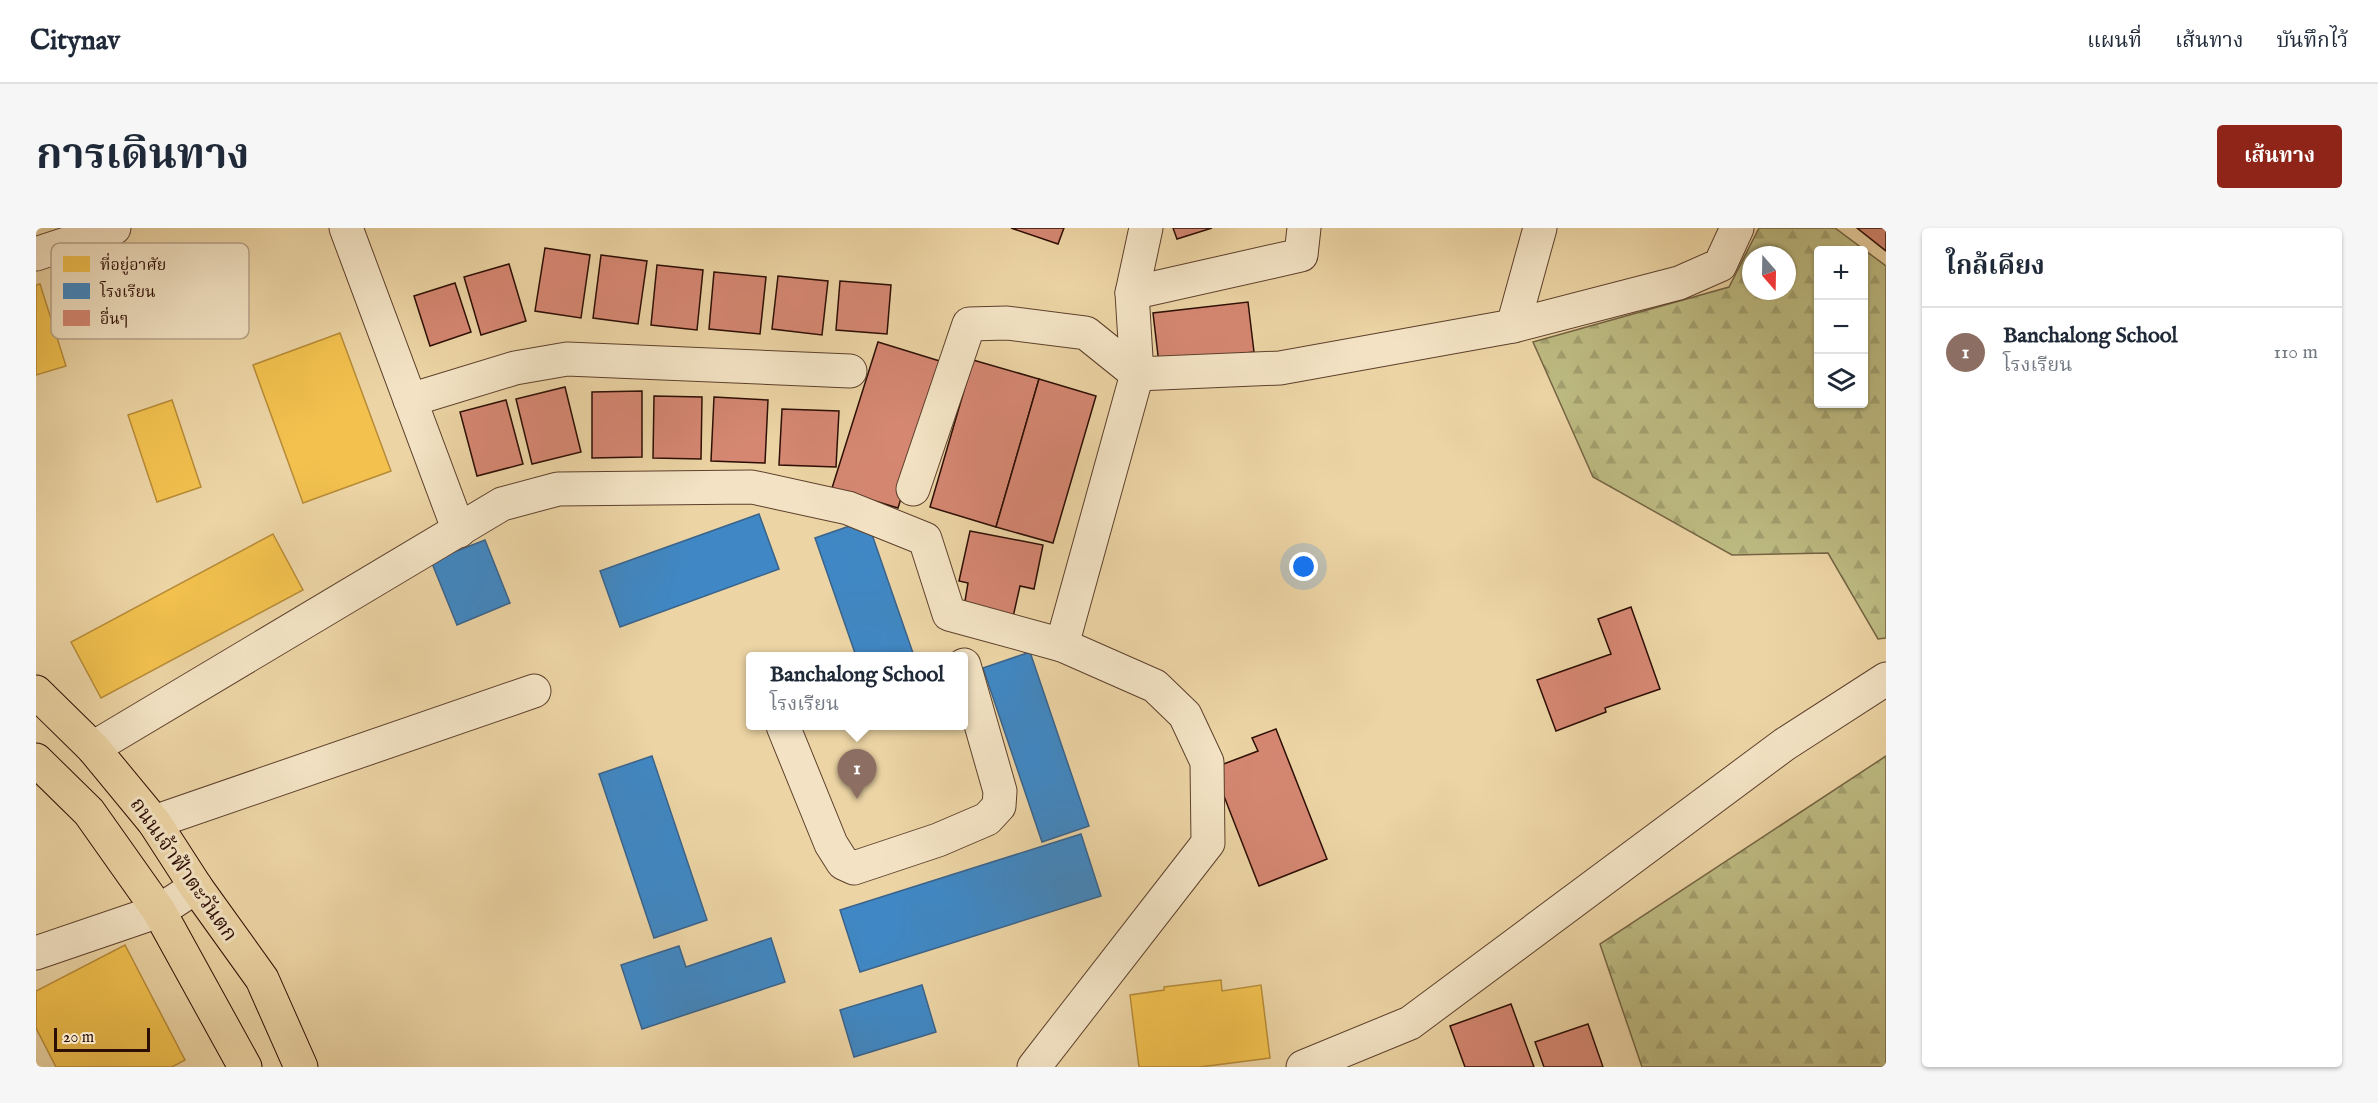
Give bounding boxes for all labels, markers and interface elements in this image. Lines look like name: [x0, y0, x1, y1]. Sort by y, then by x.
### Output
text: Citynav: [30, 24, 120, 59]
text: แผนที่: [2087, 28, 2142, 55]
text: เส้นทาง: [2175, 28, 2243, 55]
text: บันทึกไว้: [2276, 28, 2348, 55]
button: เส้นทาง: [2217, 125, 2342, 188]
text: การเดินทาง: [36, 130, 249, 183]
legend: [51, 243, 249, 339]
north arrow: [1742, 246, 1796, 300]
map controls: [1814, 246, 1868, 408]
button: +: [1814, 246, 1868, 300]
text: ใกล้เคียง: [1946, 250, 2045, 283]
text: ที่อยู่อาศัย: [100, 253, 166, 276]
text: โรงเรียน: [99, 281, 156, 303]
button: −: [1814, 300, 1868, 354]
text: อื่นๆ: [100, 307, 128, 330]
text: Banchalong School: [2003, 322, 2178, 350]
text: 1: [1962, 340, 1969, 365]
text: 110 m: [2274, 340, 2318, 365]
text: โรงเรียน: [2003, 353, 2072, 378]
button: layers: [1814, 354, 1868, 408]
your location: [1289, 552, 1318, 581]
popup: [746, 652, 968, 730]
text: Banchalong School: [770, 661, 944, 689]
text: โรงเรียน: [770, 692, 839, 717]
pin: 1: [838, 750, 876, 799]
street label: ถนนเจ้าฟ้าตะวันตก: [123, 792, 243, 947]
scale bar: [54, 1025, 150, 1052]
text: 20 m: [63, 1028, 94, 1048]

